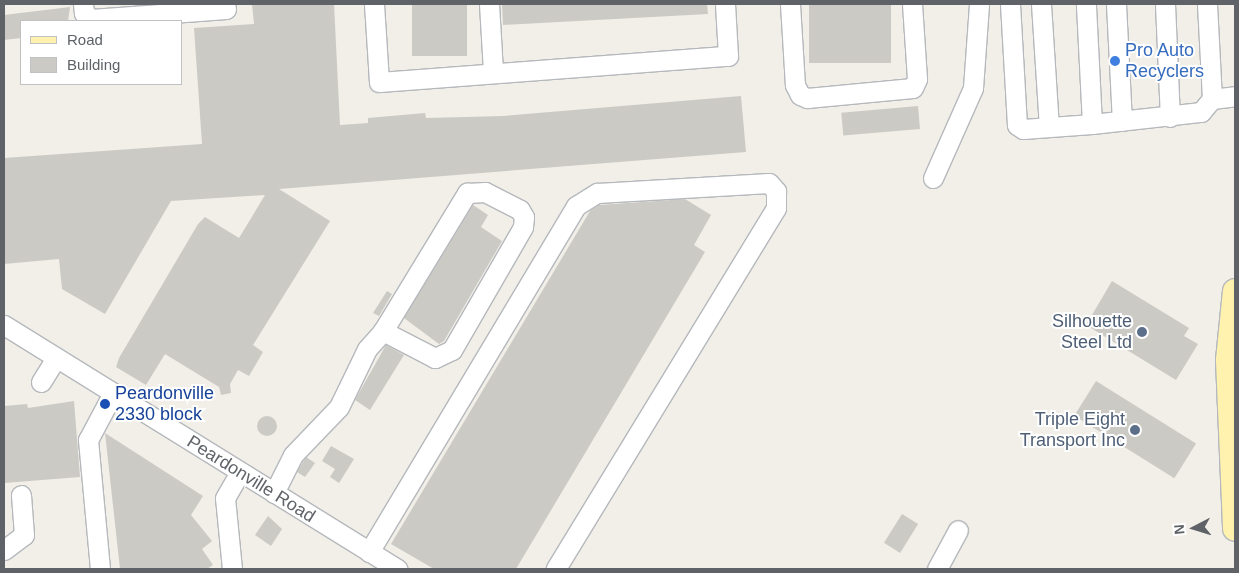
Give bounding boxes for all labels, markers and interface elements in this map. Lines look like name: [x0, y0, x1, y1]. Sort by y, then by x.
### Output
legend: [20, 20, 182, 85]
text: Road: [67, 31, 103, 48]
place label: Pro Auto Recyclers: [1125, 40, 1204, 82]
marker: Pro Auto Recyclers: [1109, 55, 1121, 67]
text: Building: [67, 56, 120, 73]
place label: Silhouette Steel Ltd: [1052, 311, 1132, 354]
marker: Silhouette Steel Ltd: [1136, 326, 1148, 338]
place label: Peardonville 2330 block: [115, 383, 214, 426]
marker: Peardonville 2330 block: [99, 398, 111, 410]
place label: Triple Eight Transport Inc: [1020, 409, 1125, 452]
marker: Triple Eight Transport Inc: [1129, 424, 1141, 436]
street label: Peardonville Road: [183, 431, 319, 527]
north arrow: [1169, 503, 1219, 553]
text: N: [1171, 524, 1187, 535]

